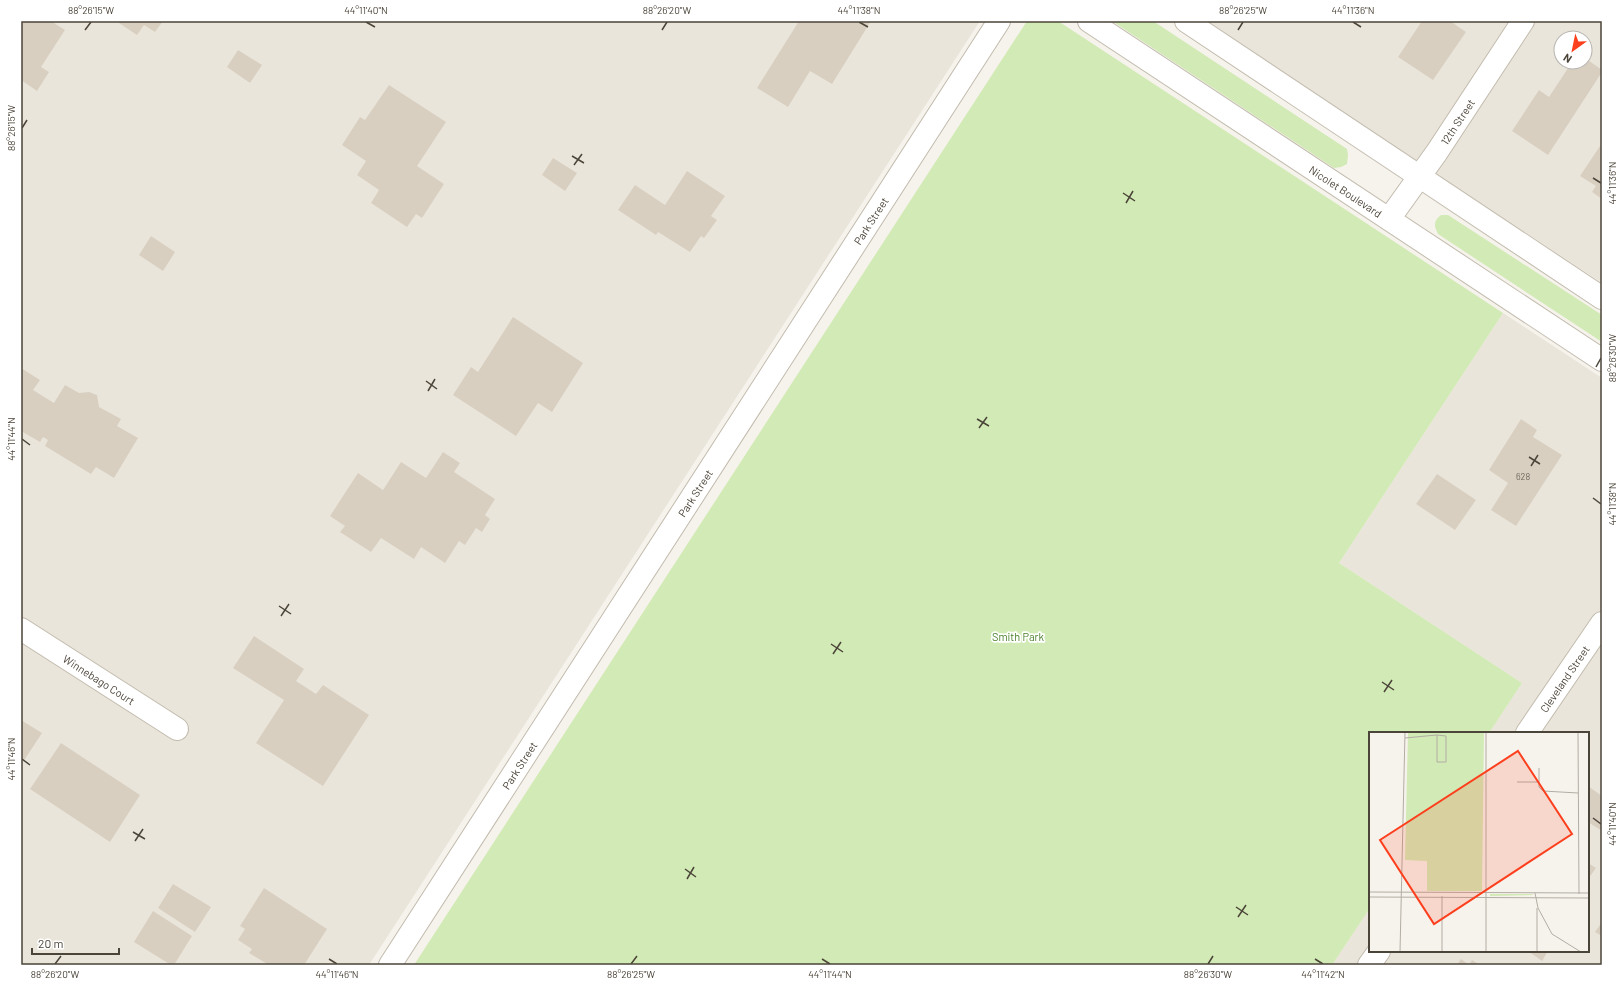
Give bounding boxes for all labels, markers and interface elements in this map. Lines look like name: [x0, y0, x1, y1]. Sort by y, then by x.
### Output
text: 88°26'15"W: [68, 4, 114, 16]
text: 44°11'40"N: [344, 4, 388, 16]
text: 88°26'20"W: [643, 4, 691, 16]
text: 44°11'38"N: [838, 4, 880, 16]
text: 88°26'25"W: [1219, 4, 1267, 16]
text: 44°11'36"N: [1332, 4, 1374, 16]
north arrow: [1553, 30, 1593, 70]
text: N: [1561, 51, 1574, 66]
street label: 12th Street: [1437, 96, 1477, 147]
text: 88°26'15"W: [5, 105, 17, 151]
street label: Nicolet Boulevard: [1307, 162, 1385, 219]
text: 44°11'36"N: [1606, 162, 1618, 204]
street label: Park Street: [850, 194, 890, 247]
text: 88°26'30"W: [1606, 334, 1618, 382]
text: 44°11'44"N: [5, 417, 17, 461]
street label: Park Street: [675, 467, 715, 519]
house number: 628: [1516, 471, 1530, 482]
text: 44°11'38"N: [1606, 483, 1618, 525]
park label: Smith Park: [992, 630, 1045, 643]
street label: Cleveland Street: [1537, 643, 1592, 714]
street label: Winnebago Court: [61, 651, 138, 707]
inset map: [1369, 732, 1589, 952]
text: 44°11'46"N: [5, 737, 17, 781]
street label: Park Street: [499, 739, 539, 791]
text: 44°11'40"N: [1606, 802, 1618, 846]
scale bar: [32, 930, 119, 956]
text: 20 m: [38, 936, 64, 950]
text: 88°26'20"W: [31, 968, 79, 980]
text: 44°11'46"N: [315, 968, 359, 980]
text: 88°26'25"W: [607, 968, 655, 980]
text: 44°11'44"N: [808, 968, 852, 980]
text: 88°26'30"W: [1184, 968, 1232, 980]
text: 44°11'42"N: [1301, 968, 1345, 980]

